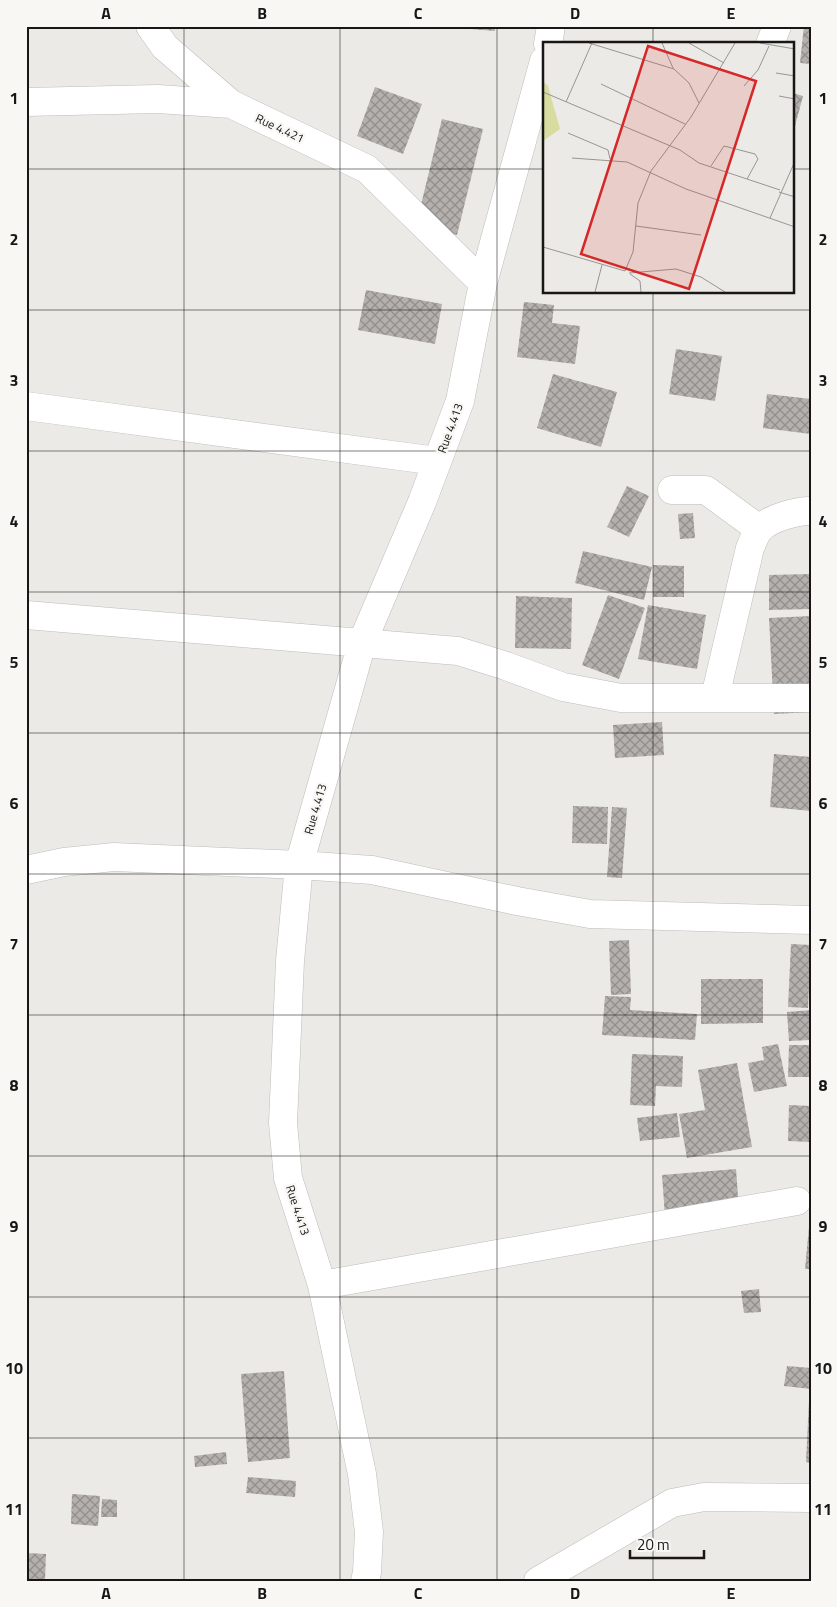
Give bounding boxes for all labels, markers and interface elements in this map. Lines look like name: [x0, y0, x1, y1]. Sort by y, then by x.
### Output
text: A: [101, 1, 111, 25]
text: B: [257, 1, 267, 25]
text: C: [414, 1, 423, 25]
text: D: [570, 1, 580, 25]
text: E: [727, 1, 736, 25]
inset map: [543, 42, 794, 294]
text: 1: [10, 86, 18, 110]
text: 1: [819, 86, 827, 110]
street label: Rue 4.421: [252, 108, 308, 148]
text: 2: [10, 227, 18, 251]
text: 2: [819, 227, 827, 251]
text: 3: [10, 368, 18, 392]
text: 3: [819, 368, 827, 392]
street label: Rue 4.413: [432, 400, 468, 456]
text: 4: [10, 509, 19, 533]
text: 4: [819, 509, 828, 533]
text: 5: [10, 650, 19, 674]
text: 5: [819, 650, 828, 674]
street label: Rue 4.413: [299, 781, 331, 837]
text: 6: [10, 791, 19, 815]
text: 6: [819, 791, 828, 815]
text: 7: [10, 932, 18, 956]
text: 7: [819, 932, 827, 956]
text: 8: [10, 1073, 19, 1097]
text: 8: [819, 1073, 828, 1097]
street label: Rue 4.413: [281, 1182, 315, 1238]
text: 9: [10, 1214, 19, 1238]
text: 9: [819, 1214, 828, 1238]
text: 10: [5, 1356, 23, 1380]
text: 10: [814, 1356, 832, 1380]
text: 11: [5, 1497, 23, 1521]
text: 11: [814, 1497, 832, 1521]
scale bar: [630, 1527, 703, 1559]
text: 20 m: [637, 1533, 670, 1556]
text: A: [101, 1581, 111, 1605]
text: B: [257, 1581, 267, 1605]
text: C: [414, 1581, 423, 1605]
text: D: [570, 1581, 580, 1605]
text: E: [727, 1581, 736, 1605]

